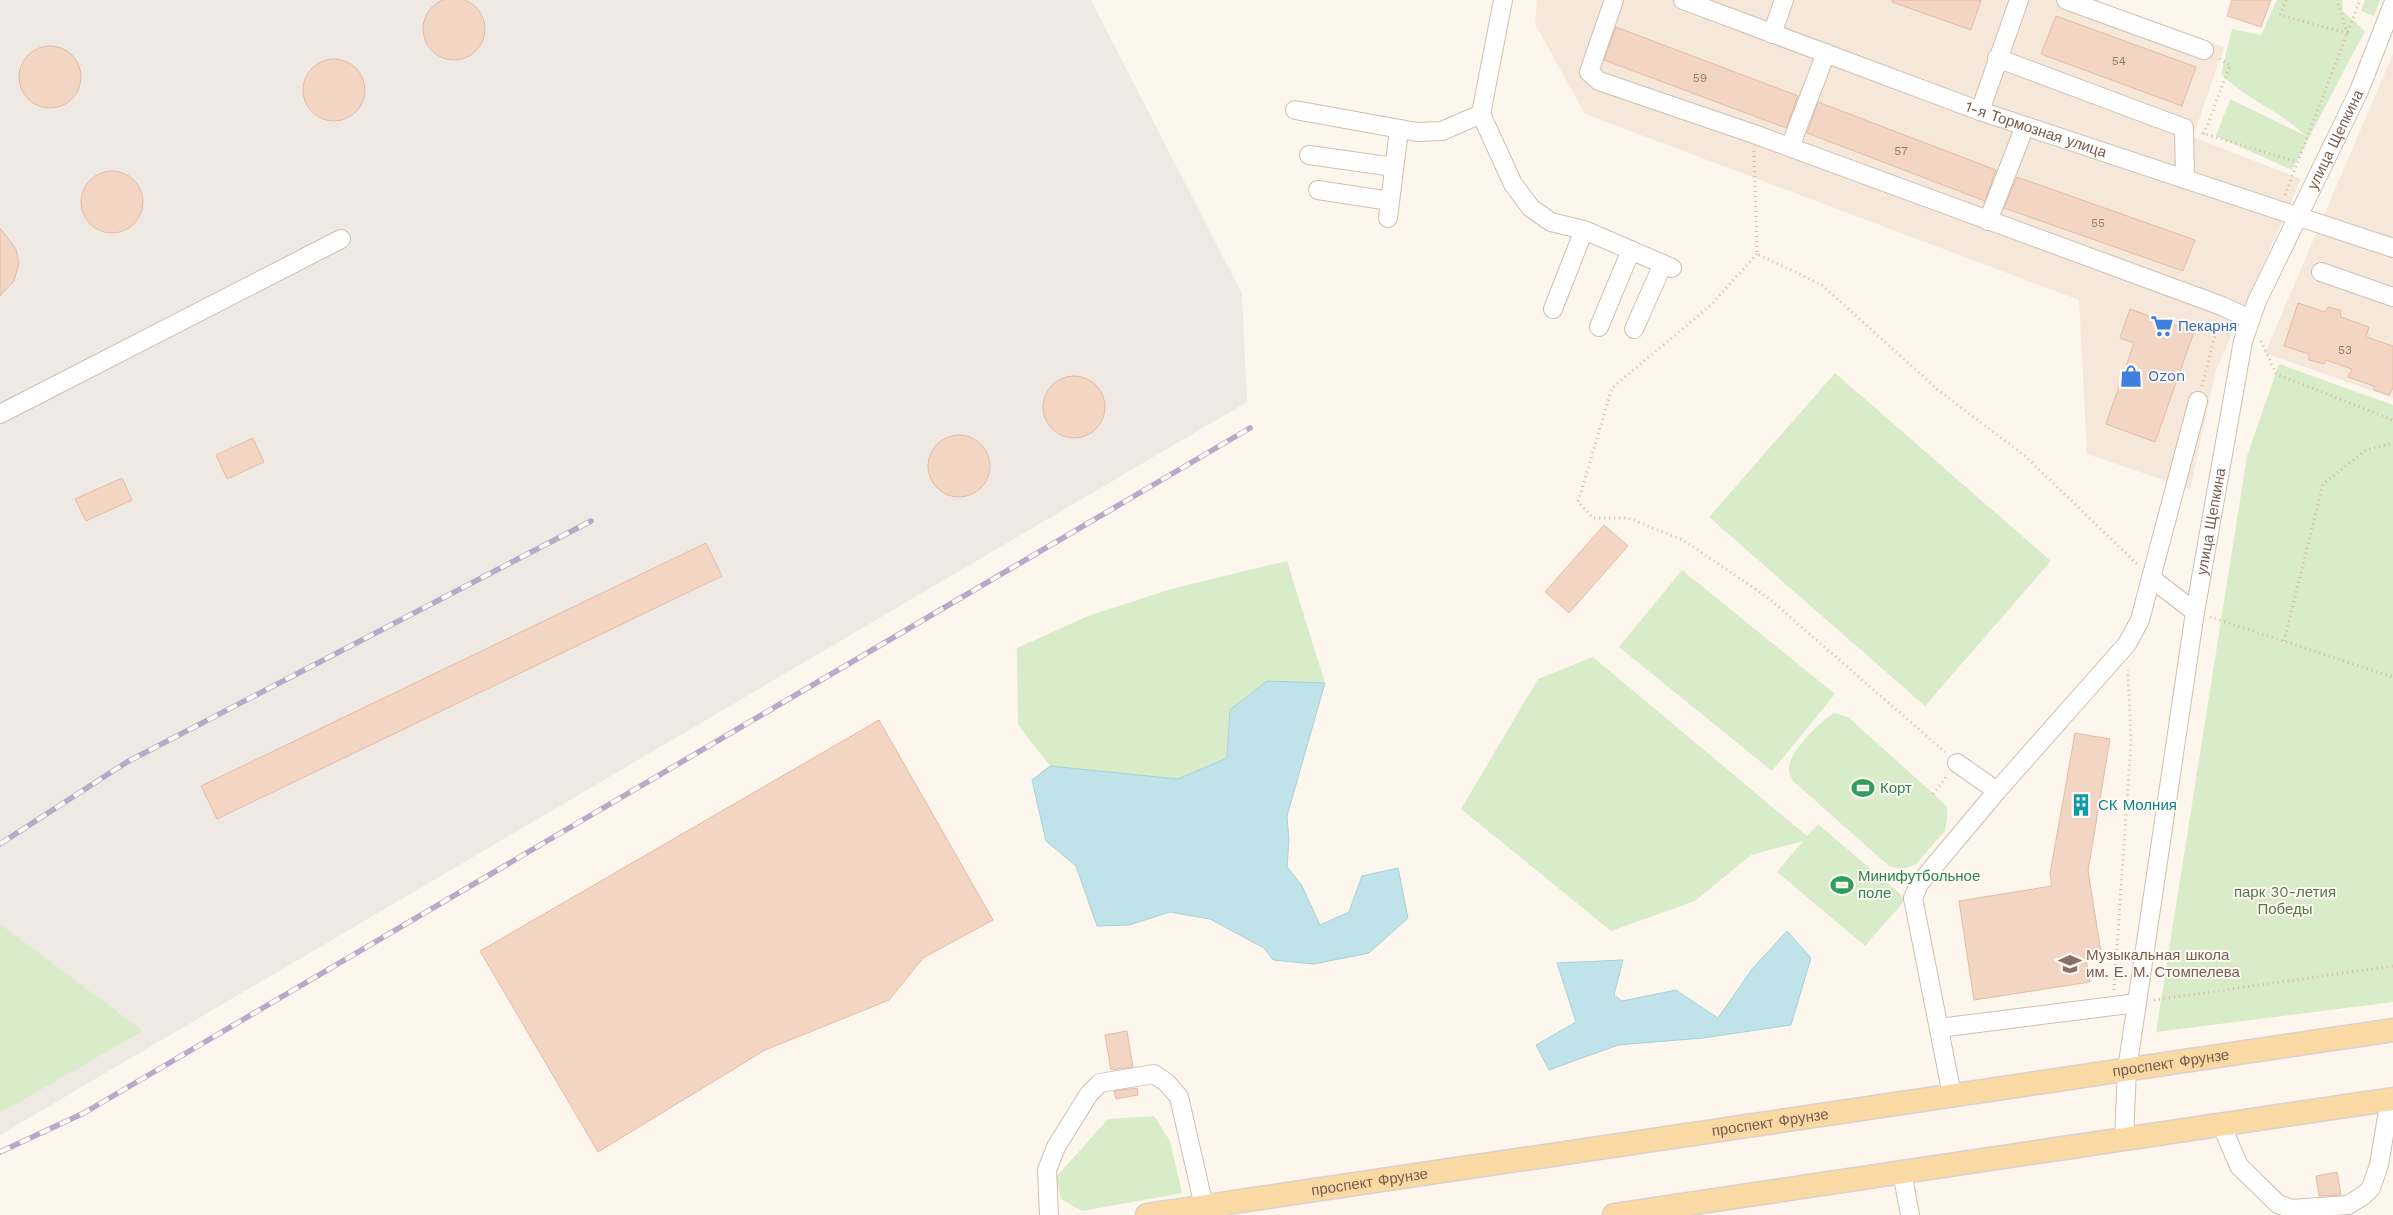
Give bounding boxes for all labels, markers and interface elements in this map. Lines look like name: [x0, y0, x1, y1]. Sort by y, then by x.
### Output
house number: 54: [2112, 54, 2126, 68]
house number: 59: [1693, 71, 1707, 85]
street label: улица Щепкина: [2304, 86, 2367, 192]
street label: 1-я Тормозная улица: [1963, 97, 2110, 162]
house number: 57: [1894, 144, 1908, 158]
house number: 55: [2091, 216, 2105, 230]
supermarket icon: Пекарня: [2149, 313, 2175, 339]
place label: Пекарня: [2178, 317, 2237, 335]
house number: 53: [2338, 343, 2352, 357]
shop icon: Ozon: [2118, 363, 2144, 389]
place label: Ozon: [2148, 367, 2185, 385]
street label: улица Щепкина: [2193, 466, 2229, 577]
sports icon: Корт: [1850, 775, 1876, 801]
place label: Корт: [1880, 779, 1912, 797]
building icon: СК Молния: [2068, 792, 2094, 818]
place label: СК Молния: [2098, 796, 2177, 814]
place label: Минифутбольное поле: [1858, 867, 1980, 902]
sports icon: Минифутбольное поле: [1829, 872, 1855, 898]
park label: парк 30-летия Победы: [2234, 883, 2336, 918]
place label: Музыкальная школа им. Е. М. Стомпелева: [2086, 946, 2241, 981]
school or university icon: Музыкальная школа им. Е. М. Стомпелева: [2057, 951, 2083, 977]
street label: проспект Фрунзе: [2111, 1045, 2230, 1081]
street label: проспект Фрунзе: [1711, 1105, 1830, 1140]
street label: проспект Фрунзе: [1310, 1164, 1429, 1200]

